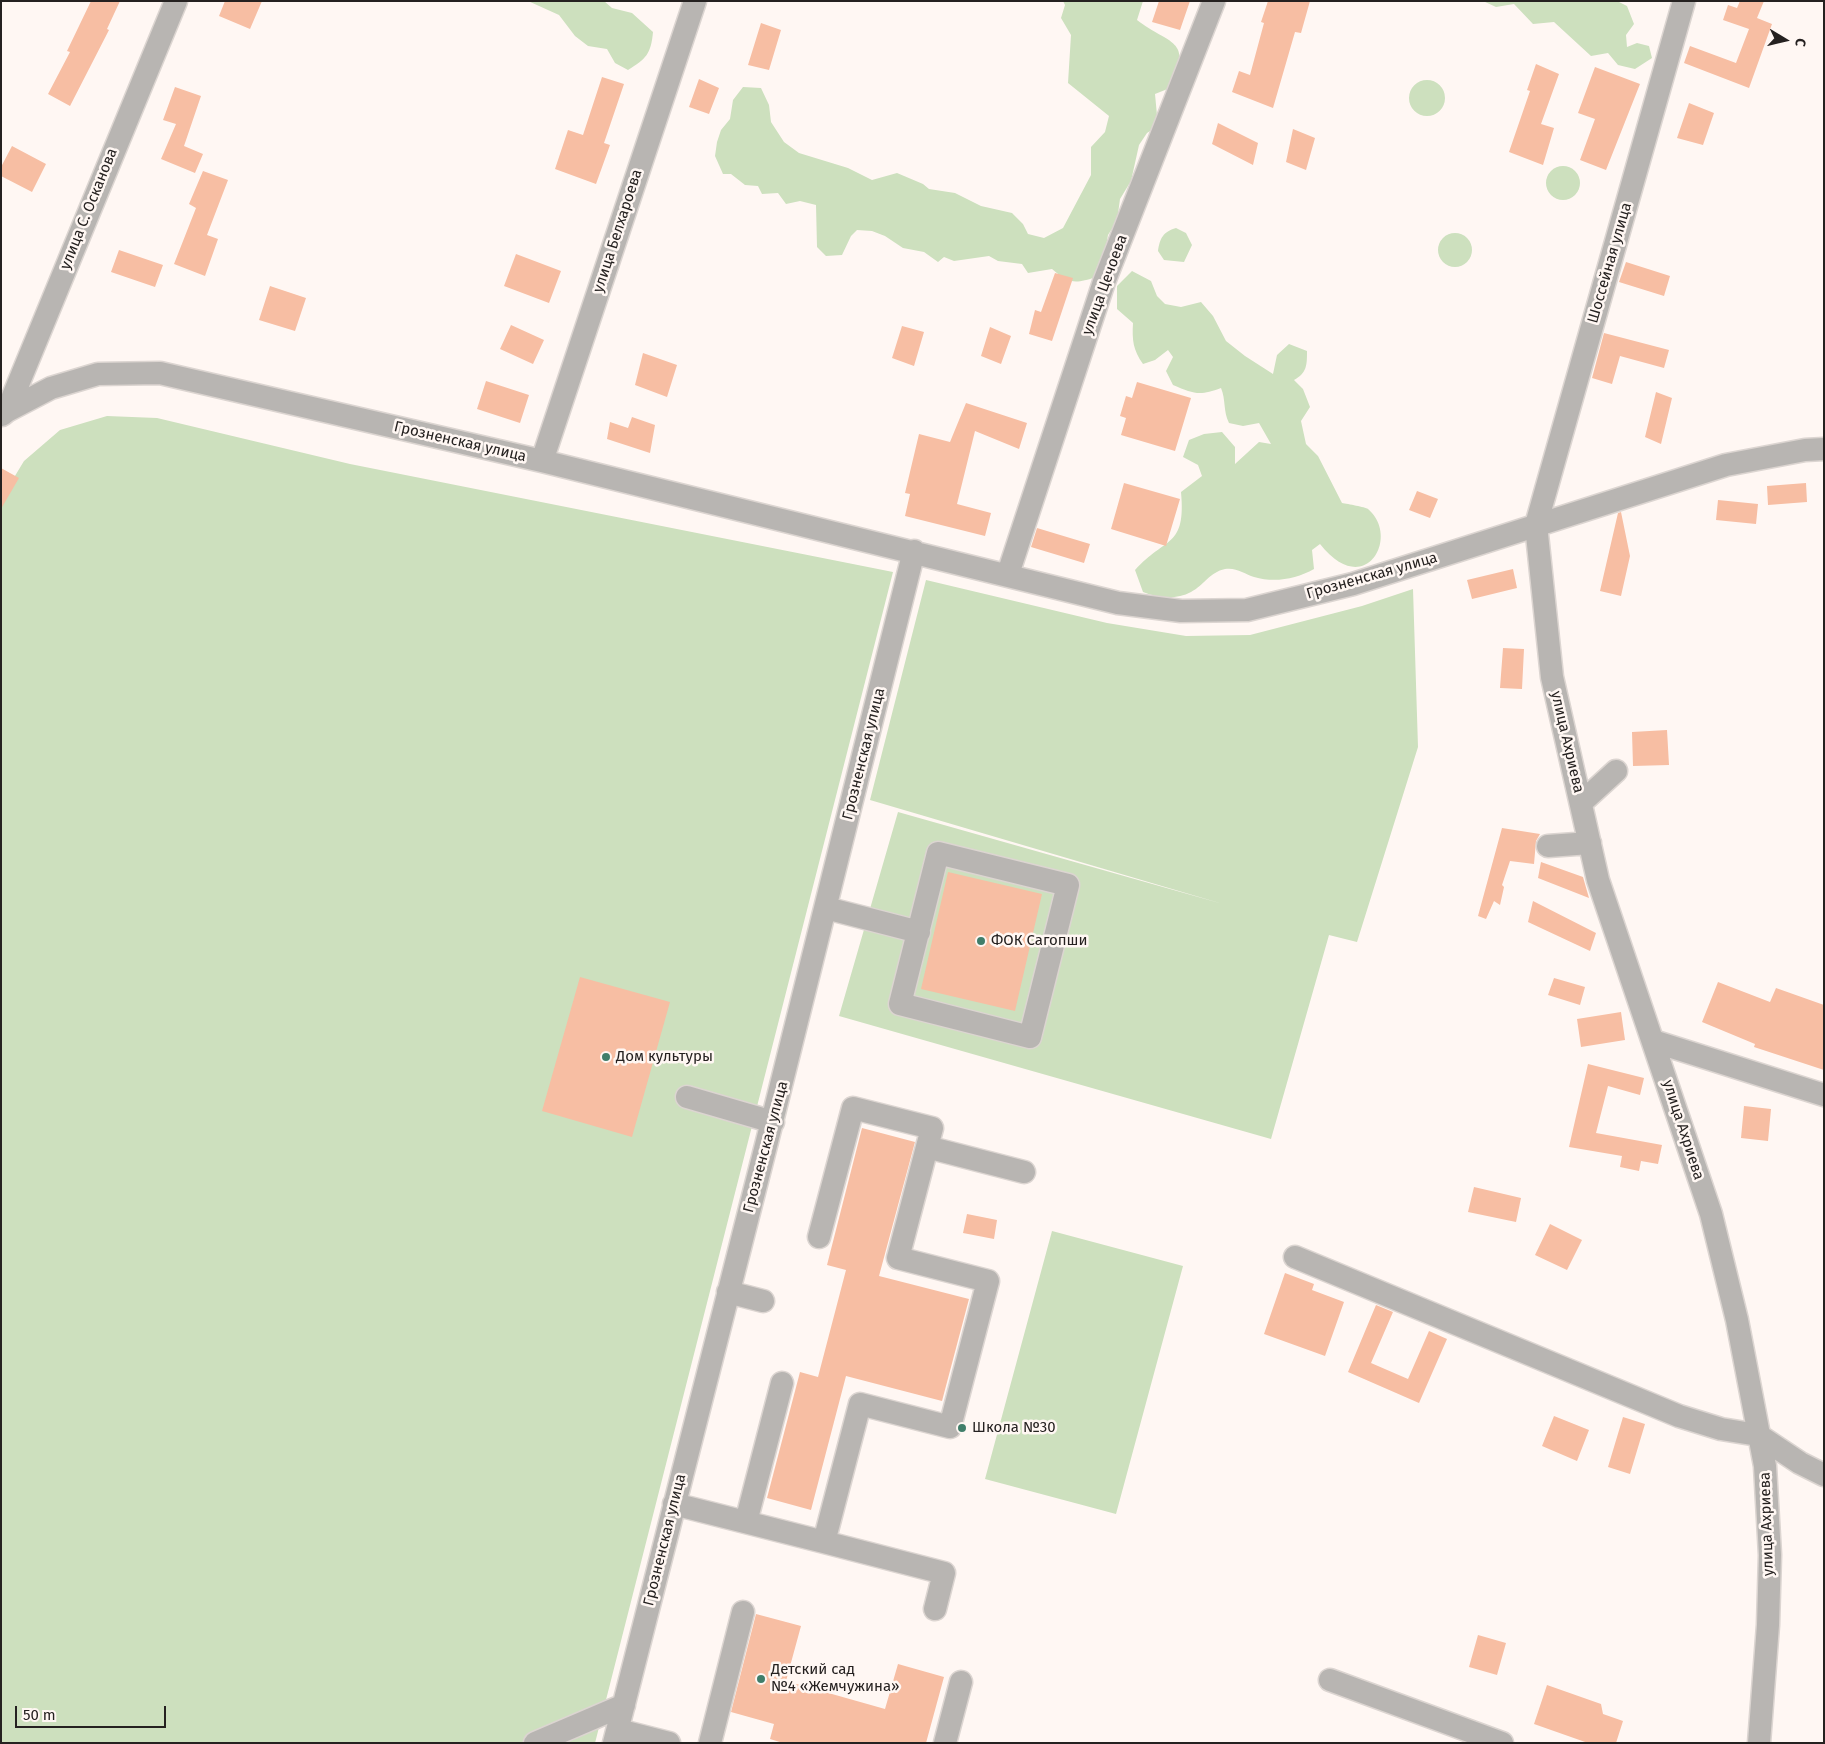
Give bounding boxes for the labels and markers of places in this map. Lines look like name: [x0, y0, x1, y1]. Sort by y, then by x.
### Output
place label: ФОК Сагопши: [991, 932, 1088, 950]
marker: ФОК Сагопши: [975, 935, 987, 947]
place label: Дом культуры: [616, 1048, 713, 1066]
marker: Дом культуры: [600, 1051, 612, 1063]
place label: Школа №30: [972, 1419, 1056, 1437]
marker: Школа №30: [956, 1422, 968, 1434]
place label: Детский сад №4 «Жемчужина»: [771, 1661, 900, 1696]
marker: Детский сад №4 «Жемчужина»: [755, 1673, 767, 1685]

